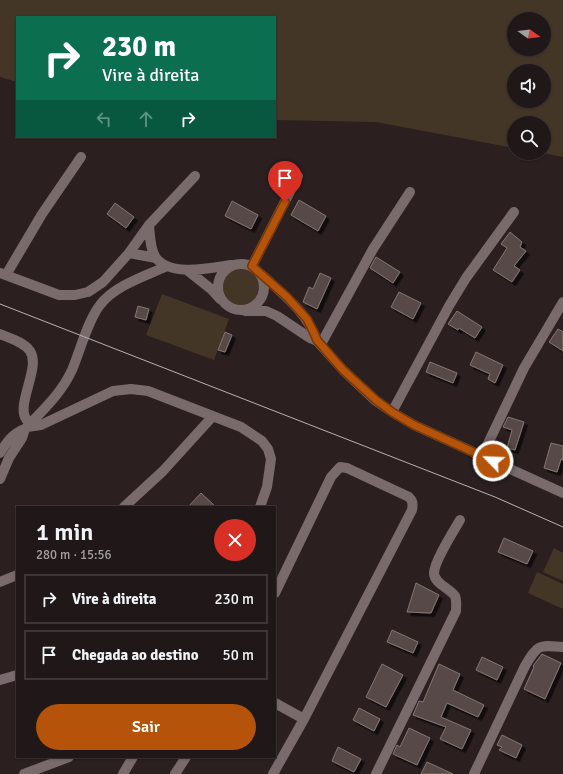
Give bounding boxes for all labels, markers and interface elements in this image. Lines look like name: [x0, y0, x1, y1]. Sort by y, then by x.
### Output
north arrow: [507, 12, 551, 56]
map controls: [507, 12, 551, 160]
text: 230 m: [102, 30, 176, 64]
icon: right: [36, 32, 88, 84]
text: Vire à direita: [102, 64, 199, 86]
button: sound: [507, 64, 551, 108]
icon: left: [93, 108, 115, 130]
icon: ahead: [135, 108, 157, 130]
icon: right: [177, 108, 199, 130]
button: search: [507, 116, 551, 160]
pin: [268, 161, 302, 202]
icon: arrive: [274, 167, 296, 189]
position arrow: [472, 440, 514, 482]
text: 1 min: [36, 517, 93, 547]
button: close: [214, 519, 256, 561]
text: 280 m · 15:56: [36, 547, 112, 563]
icon: right: [38, 588, 60, 610]
text: Vire à direita: [72, 590, 156, 608]
text: 230 m: [214, 590, 254, 608]
icon: arrive: [38, 644, 60, 666]
text: Chegada ao destino: [72, 646, 199, 664]
text: 50 m: [223, 646, 254, 664]
button: Sair: [36, 704, 256, 750]

